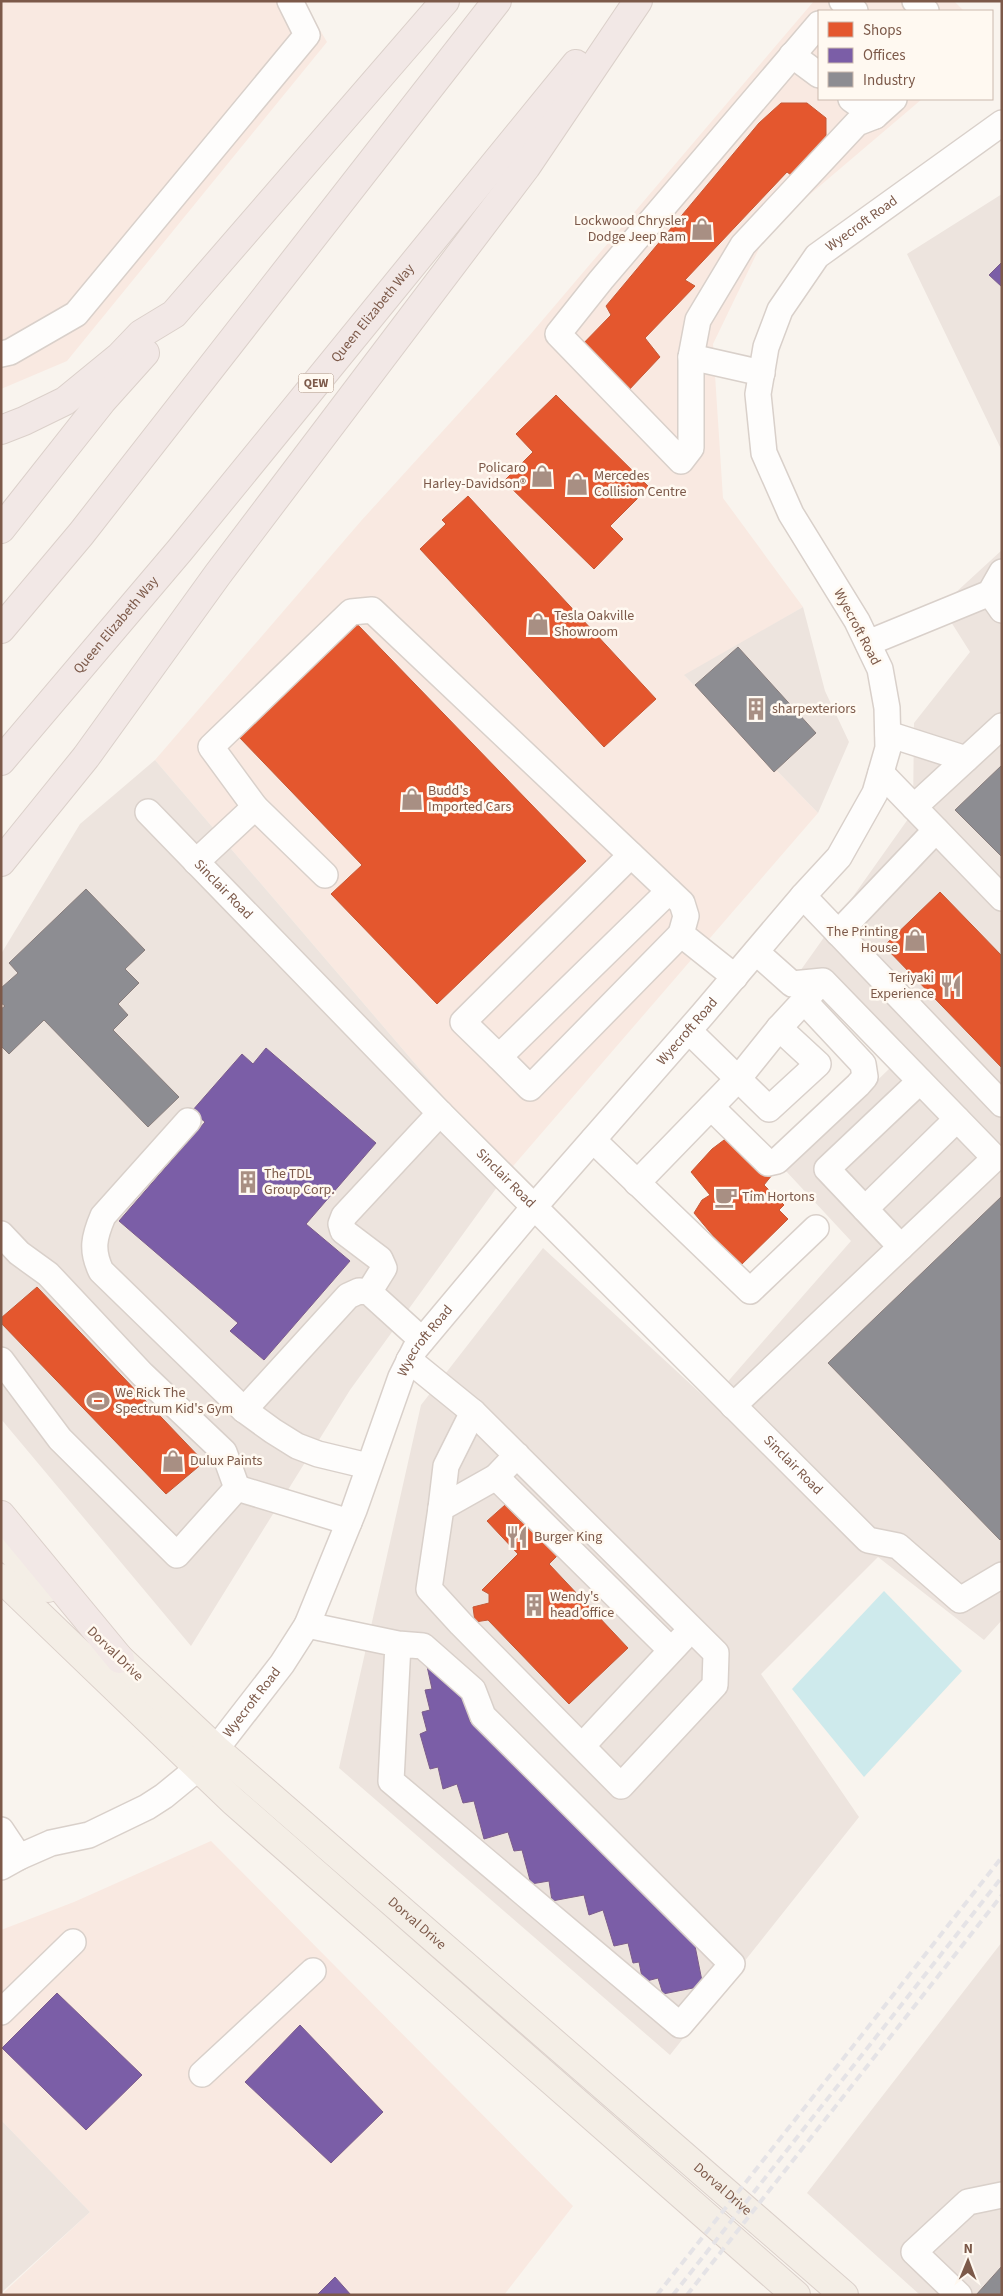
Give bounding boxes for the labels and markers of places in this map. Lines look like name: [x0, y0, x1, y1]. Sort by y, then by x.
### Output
place label: Lockwood Chrysler Dodge Jeep Ram: [574, 211, 686, 247]
shop icon: Lockwood Chrysler Dodge Jeep Ram: [689, 216, 715, 242]
place label: Policaro Harley-Davidson®: [423, 458, 526, 494]
shop icon: Policaro Harley-Davidson®: [529, 463, 555, 489]
place label: Mercedes Collision Centre: [594, 466, 687, 502]
shop icon: Mercedes Collision Centre: [564, 471, 590, 497]
place label: Tesla Oakville Showroom: [554, 606, 634, 642]
shop icon: Tesla Oakville Showroom: [525, 611, 551, 637]
building icon: sharpexteriors: [743, 696, 769, 722]
place label: sharpexteriors: [772, 699, 856, 719]
place label: Budd's Imported Cars: [428, 781, 511, 817]
shop icon: Budd's Imported Cars: [399, 786, 425, 812]
place label: The Printing House: [826, 922, 898, 958]
shop icon: The Printing House: [902, 927, 928, 953]
place label: Teriyaki Experience: [870, 968, 934, 1004]
restaurant icon: Teriyaki Experience: [938, 973, 964, 999]
place label: The TDL Group Corp.: [264, 1164, 335, 1200]
building icon: The TDL Group Corp.: [235, 1169, 261, 1195]
cafe icon: Tim Hortons: [713, 1184, 739, 1210]
place label: Tim Hortons: [742, 1187, 815, 1207]
place label: We Rick The Spectrum Kid's Gym: [115, 1383, 233, 1419]
sports icon: We Rick The Spectrum Kid's Gym: [85, 1388, 111, 1414]
shop icon: Dulux Paints: [160, 1448, 186, 1474]
place label: Dulux Paints: [190, 1451, 263, 1471]
restaurant icon: Burger King: [504, 1524, 530, 1550]
place label: Burger King: [534, 1527, 602, 1547]
place label: Wendy's head office: [550, 1587, 614, 1623]
building icon: Wendy's head office: [521, 1592, 547, 1618]

